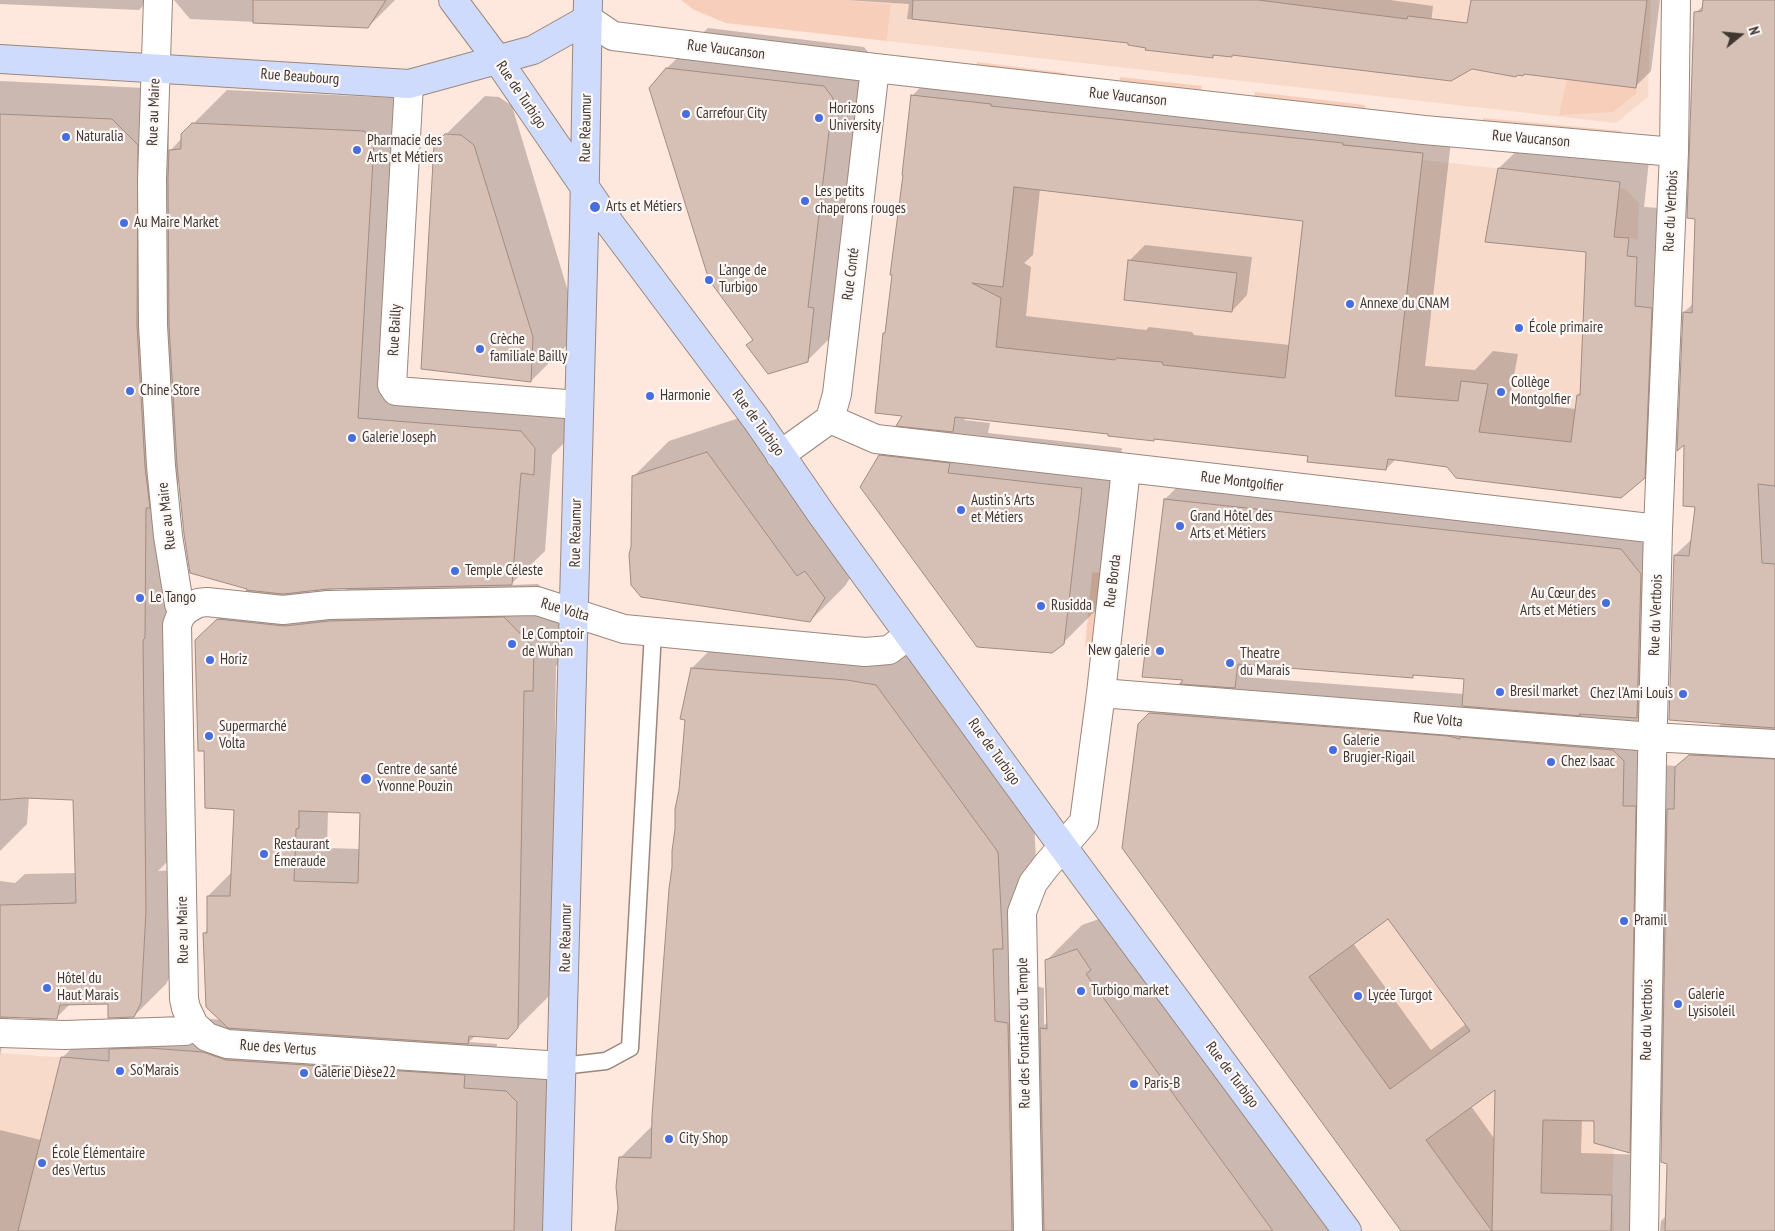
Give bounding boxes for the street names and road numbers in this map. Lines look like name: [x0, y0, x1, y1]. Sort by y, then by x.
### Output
street label: Rue Vaucanson: [686, 36, 766, 64]
street label: Rue de Turbigo: [492, 58, 550, 132]
street label: Rue Beaubourg: [260, 65, 340, 89]
street label: Rue au Maire: [144, 78, 164, 146]
street label: Rue Vaucanson: [1088, 84, 1168, 110]
street label: Rue Réaumur: [576, 93, 596, 163]
street label: Rue Vaucanson: [1491, 127, 1571, 151]
street label: Rue du Vertbois: [1660, 170, 1682, 252]
street label: Rue Conté: [839, 247, 863, 301]
street label: Rue Bailly: [385, 304, 405, 356]
street label: Rue de Turbigo: [728, 386, 788, 460]
street label: Rue Montgolfier: [1200, 468, 1284, 496]
street label: Rue au Maire: [154, 481, 180, 551]
street label: Rue Réaumur: [566, 498, 586, 568]
street label: Rue Borda: [1101, 553, 1125, 609]
street label: Rue du Vertbois: [1646, 574, 1666, 656]
street label: Rue Volta: [539, 595, 591, 625]
street label: Rue Volta: [1413, 709, 1463, 731]
street label: Rue de Turbigo: [964, 715, 1024, 789]
street label: Rue au Maire: [173, 896, 193, 964]
street label: Rue Réaumur: [556, 903, 576, 973]
street label: Rue des Fontaines du Temple: [1014, 957, 1034, 1109]
street label: Rue du Vertbois: [1637, 979, 1657, 1061]
street label: Rue des Vertus: [239, 1036, 317, 1060]
street label: Rue de Turbigo: [1201, 1039, 1263, 1111]

